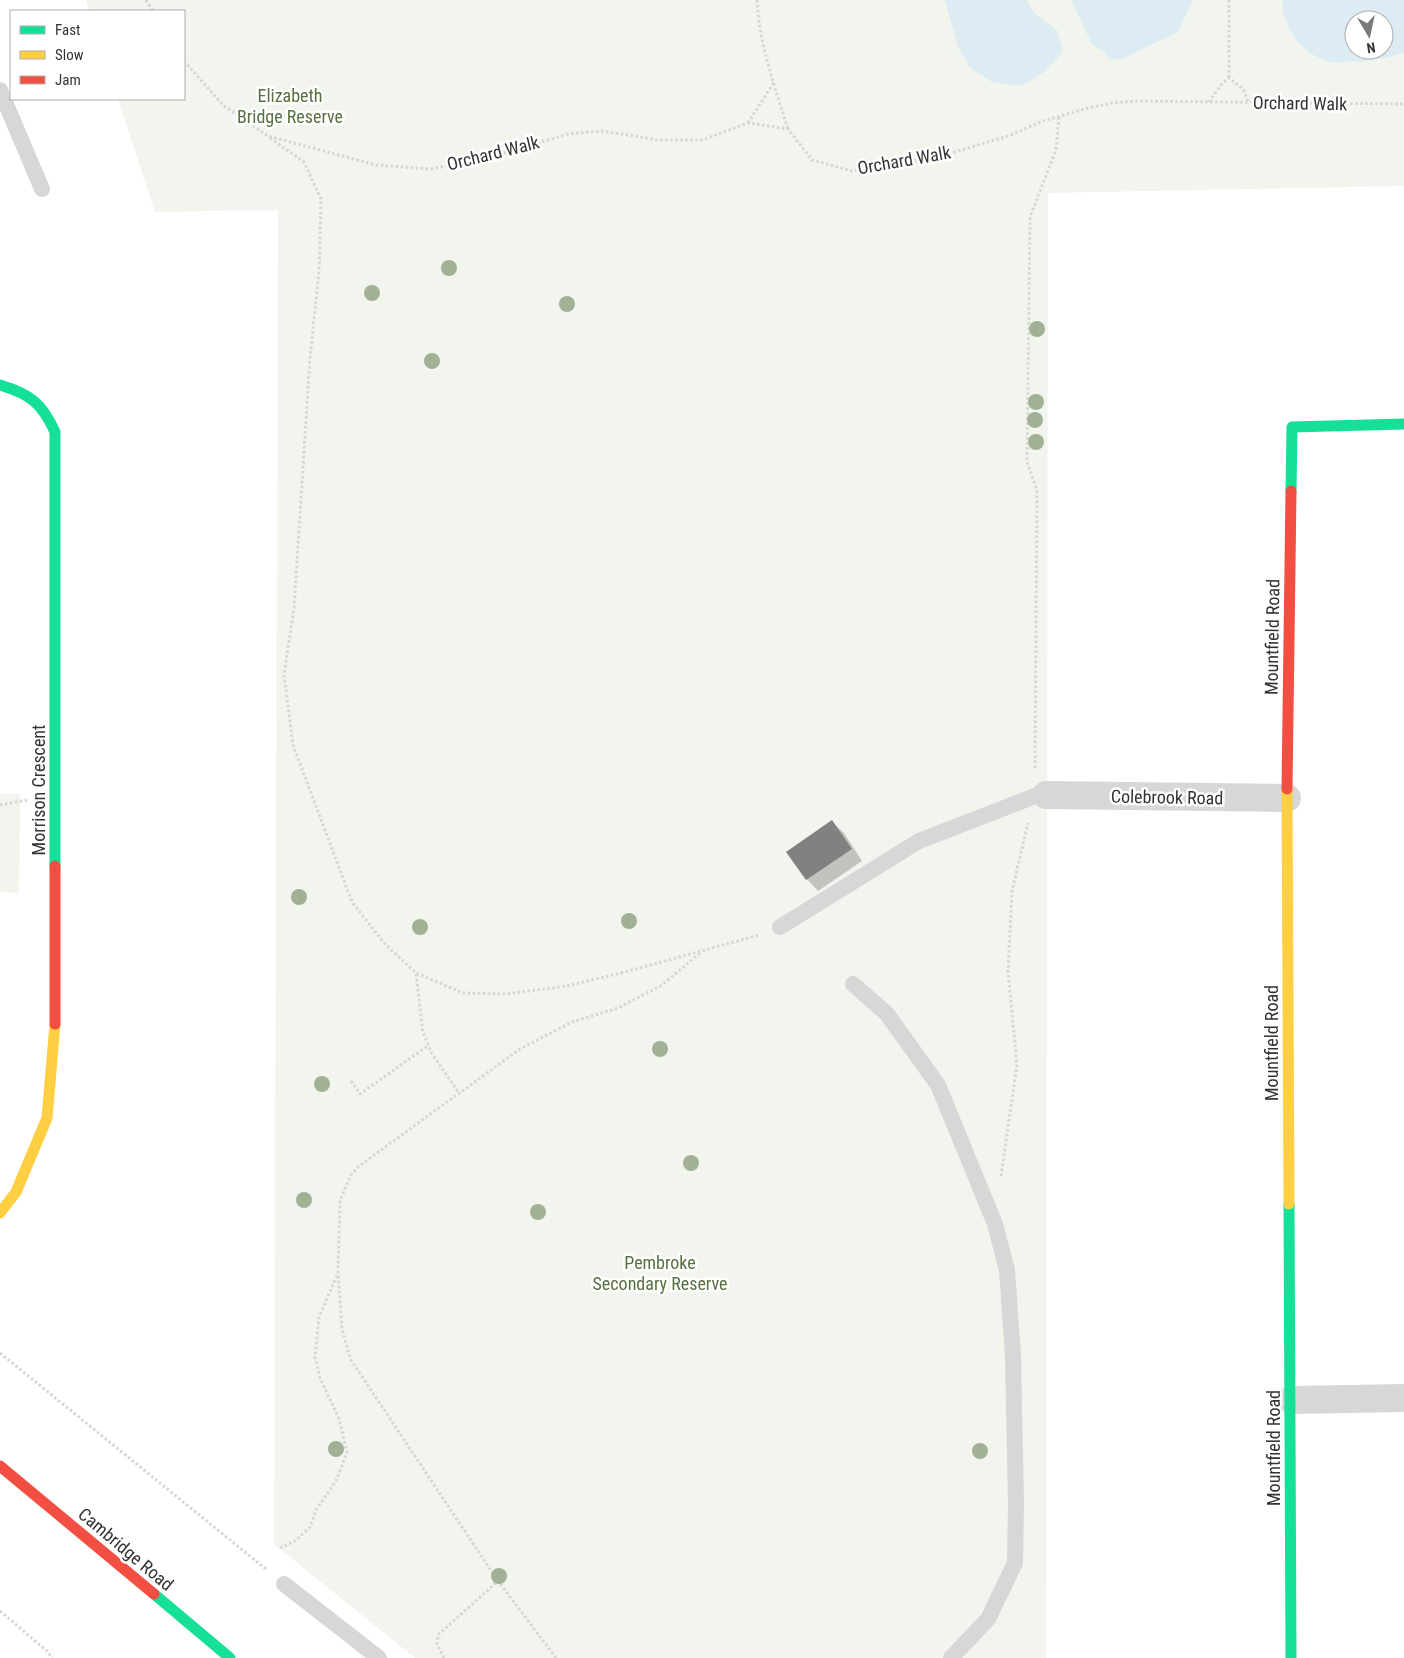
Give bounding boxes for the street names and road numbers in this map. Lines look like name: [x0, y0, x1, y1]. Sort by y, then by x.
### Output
street label: Orchard Walk: [1253, 92, 1347, 114]
street label: Orchard Walk: [445, 131, 541, 175]
street label: Orchard Walk: [856, 141, 952, 179]
street label: Mountfield Road: [1260, 579, 1284, 695]
street label: Morrison Crescent: [28, 725, 49, 855]
street label: Colebrook Road: [1111, 786, 1223, 808]
street label: Mountfield Road: [1261, 985, 1282, 1101]
street label: Mountfield Road: [1263, 1390, 1284, 1506]
street label: Cambridge Road: [74, 1503, 178, 1595]

